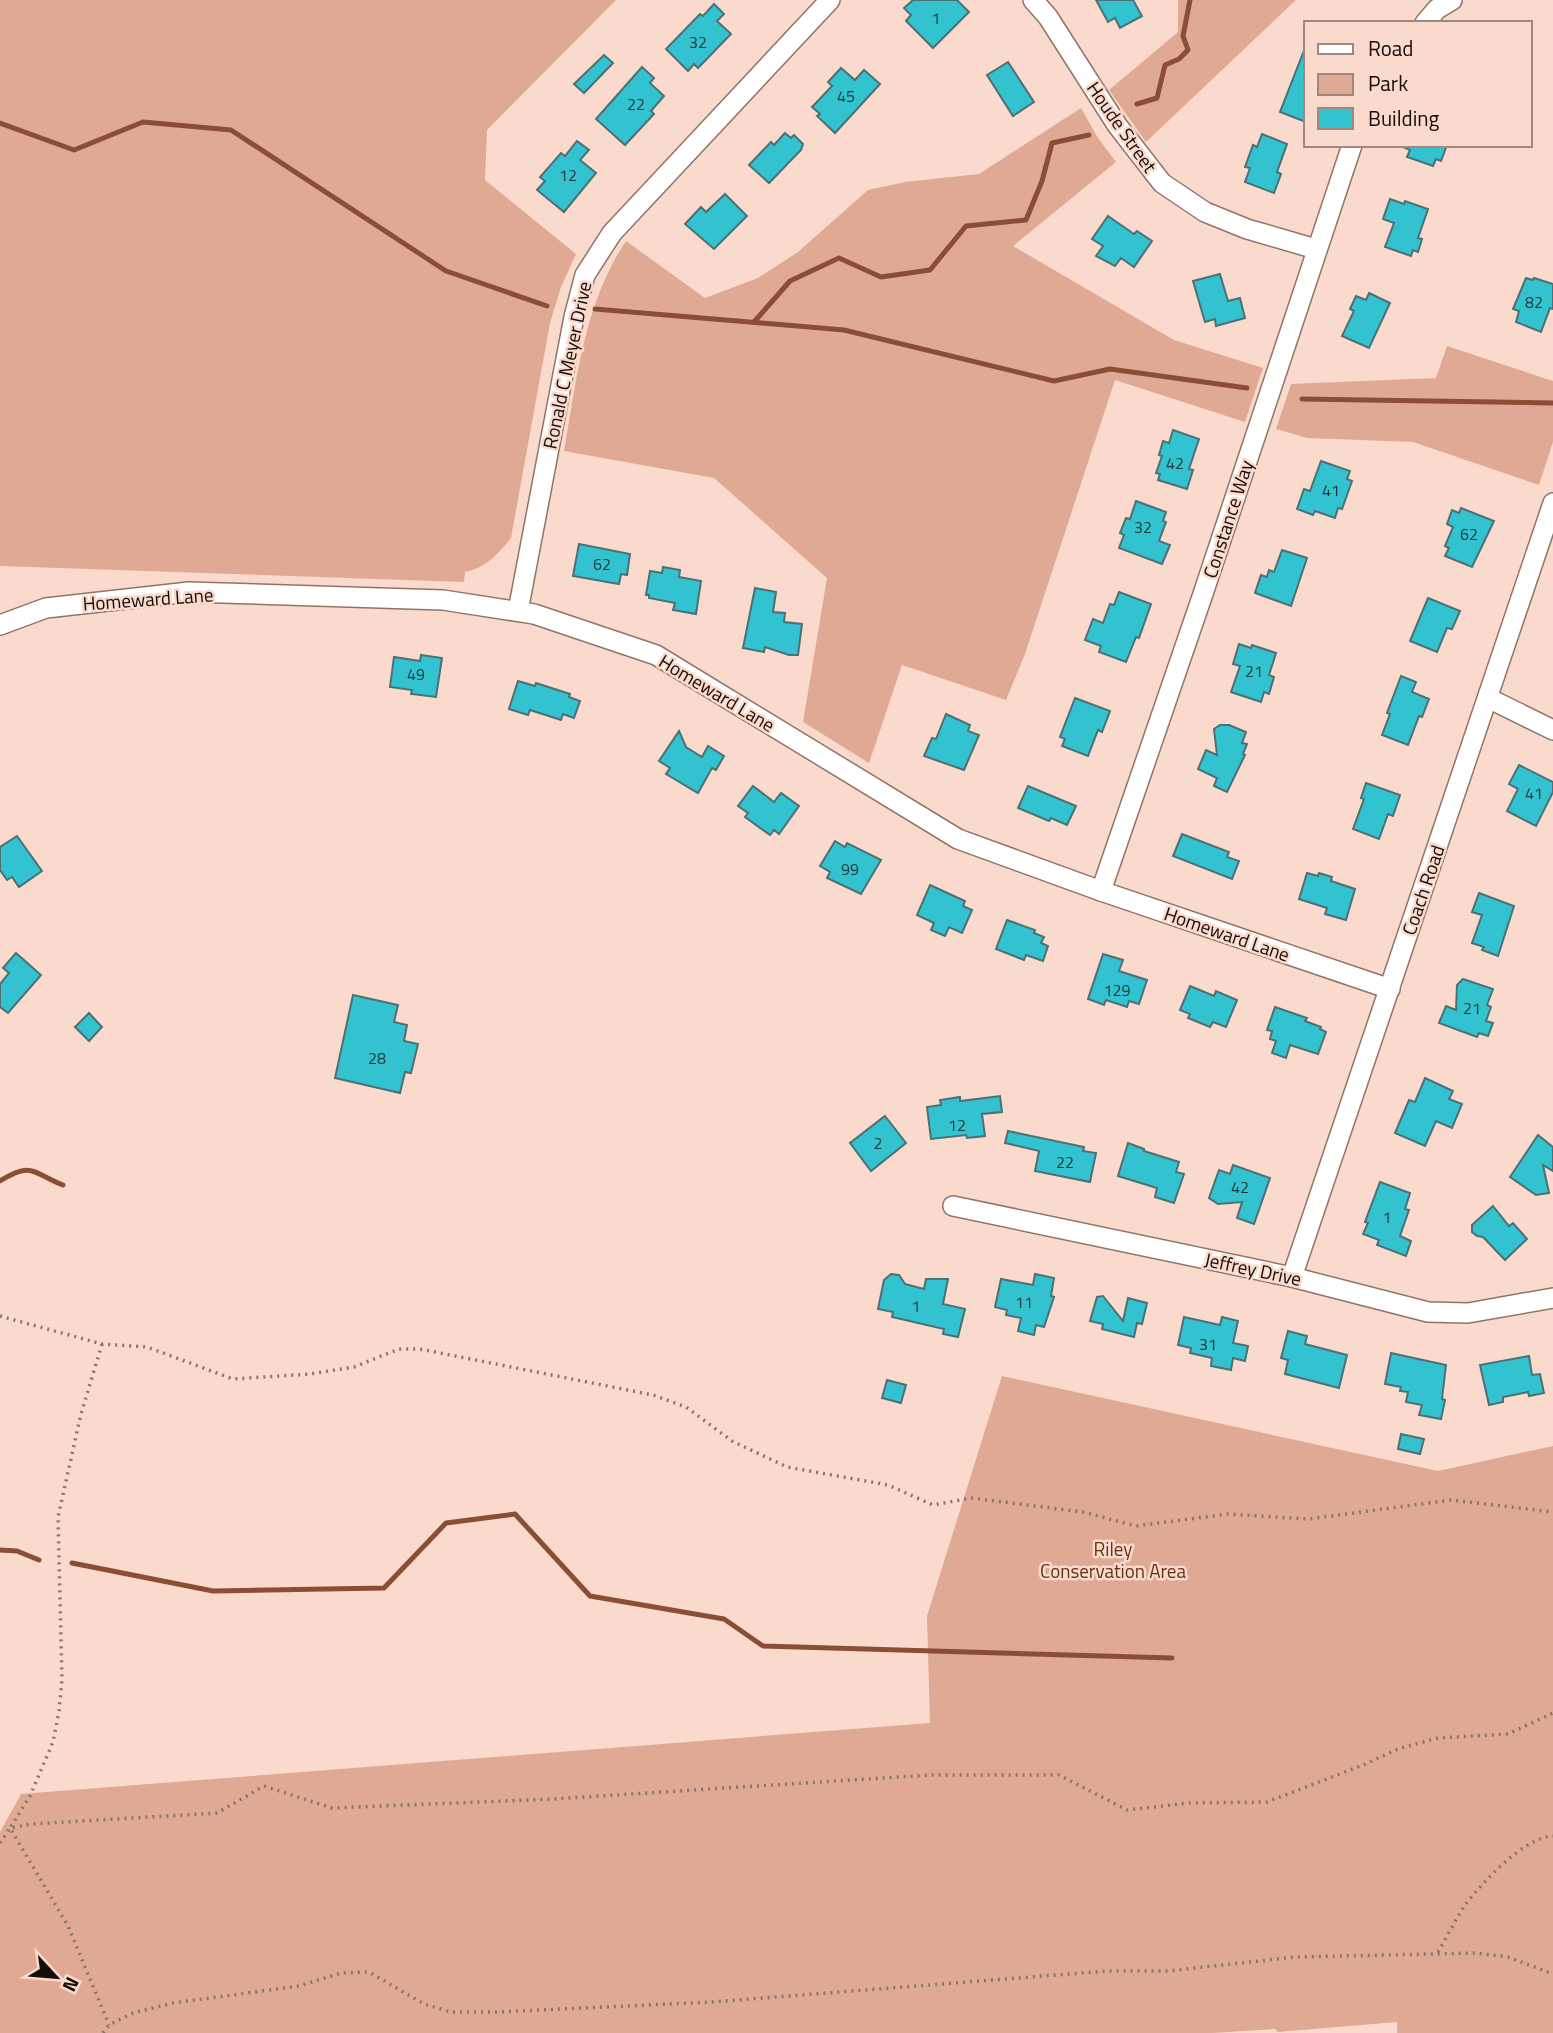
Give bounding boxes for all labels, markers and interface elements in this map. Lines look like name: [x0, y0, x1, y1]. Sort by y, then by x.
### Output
house number: 1: [932, 6, 940, 30]
legend: [1304, 21, 1532, 147]
house number: 32: [689, 30, 707, 54]
text: Road: [1368, 32, 1413, 64]
text: Park: [1368, 67, 1408, 99]
street label: Houde Street: [1080, 75, 1165, 179]
house number: 45: [837, 84, 855, 108]
house number: 22: [627, 92, 645, 116]
text: Building: [1368, 102, 1440, 134]
house number: 12: [559, 163, 577, 187]
street label: Ronald C Meyer Drive: [535, 278, 598, 451]
house number: 82: [1525, 290, 1543, 314]
house number: 42: [1166, 451, 1184, 475]
street label: Constance Way: [1195, 456, 1260, 582]
house number: 41: [1322, 478, 1340, 502]
house number: 32: [1134, 515, 1152, 539]
house number: 62: [1460, 522, 1478, 546]
house number: 62: [593, 552, 611, 576]
street label: Homeward Lane: [82, 579, 214, 618]
street label: Homeward Lane: [654, 646, 781, 739]
house number: 21: [1245, 659, 1263, 683]
house number: 49: [407, 662, 425, 686]
house number: 41: [1525, 781, 1543, 805]
street label: Coach Road: [1394, 841, 1451, 939]
house number: 99: [841, 857, 859, 881]
street label: Homeward Lane: [1160, 898, 1294, 969]
house number: 129: [1104, 978, 1130, 1002]
house number: 21: [1463, 996, 1481, 1020]
house number: 28: [368, 1046, 386, 1070]
house number: 12: [948, 1113, 966, 1137]
house number: 2: [874, 1131, 882, 1155]
house number: 22: [1056, 1150, 1074, 1174]
house number: 42: [1231, 1175, 1249, 1199]
house number: 1: [1383, 1205, 1391, 1229]
street label: Jeffrey Drive: [1202, 1244, 1304, 1293]
house number: 11: [1015, 1290, 1033, 1314]
house number: 1: [912, 1294, 920, 1318]
house number: 31: [1199, 1332, 1217, 1356]
park label: Riley Conservation Area: [1040, 1534, 1186, 1585]
north arrow: [21, 1942, 91, 2012]
text: N: [56, 1972, 88, 1997]

